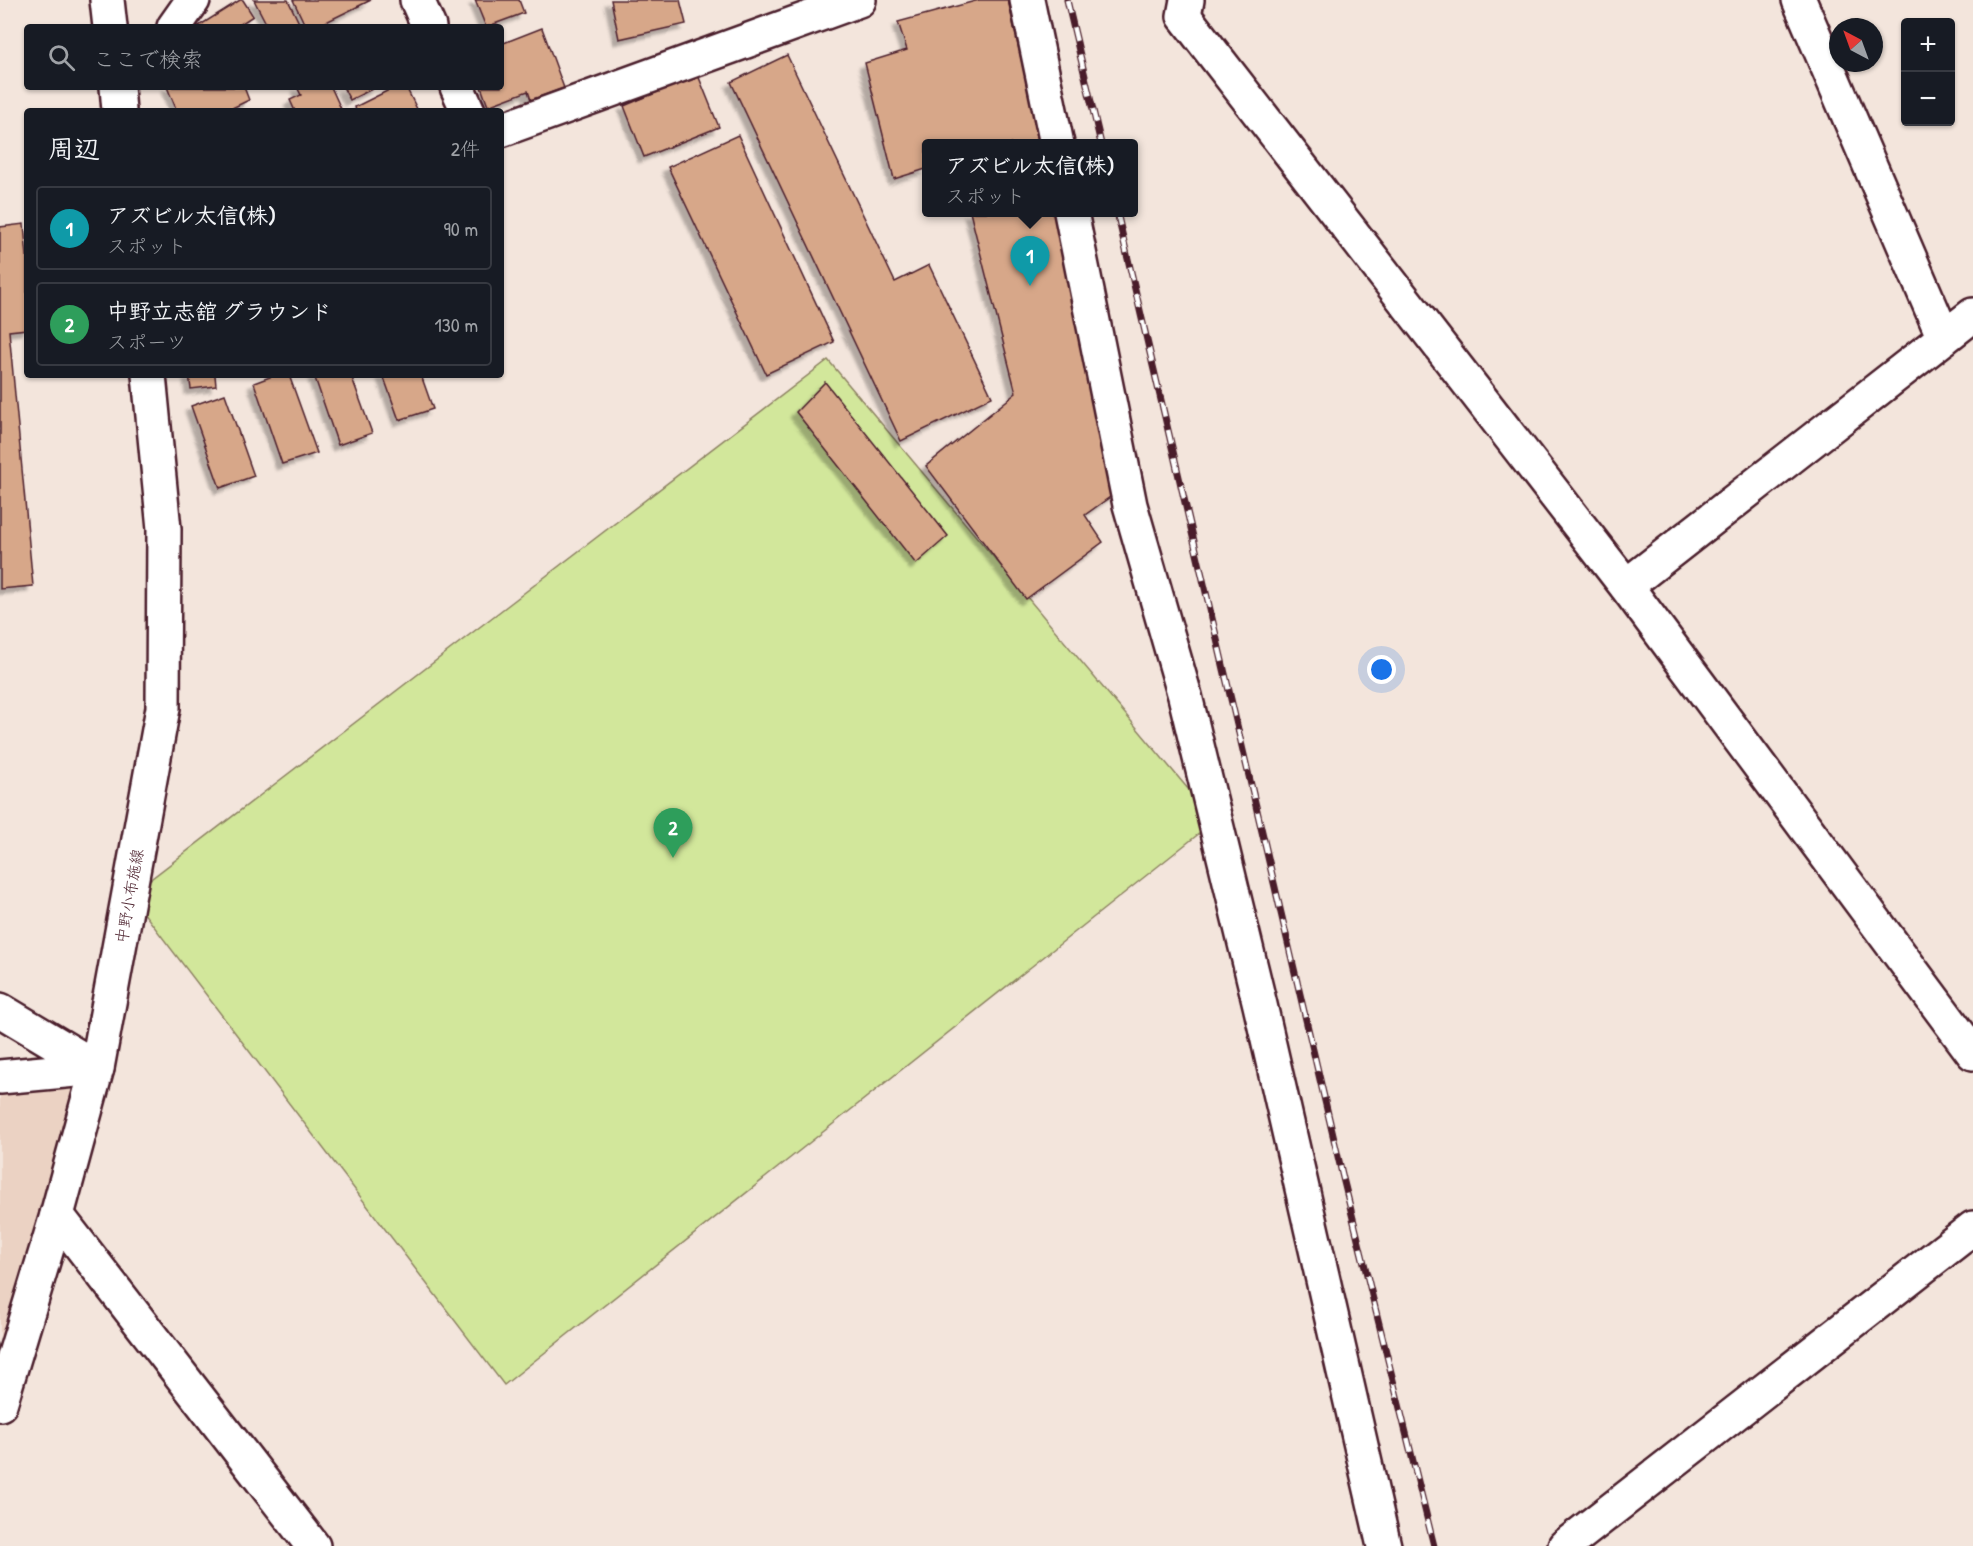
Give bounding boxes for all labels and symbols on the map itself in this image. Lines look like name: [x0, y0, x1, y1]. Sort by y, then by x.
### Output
north arrow: [1829, 18, 1883, 72]
pin: 1: [1010, 236, 1050, 286]
your location: [1367, 655, 1396, 684]
pin: 2: [654, 808, 692, 858]
street label: 中野小布施線: [110, 847, 148, 945]

